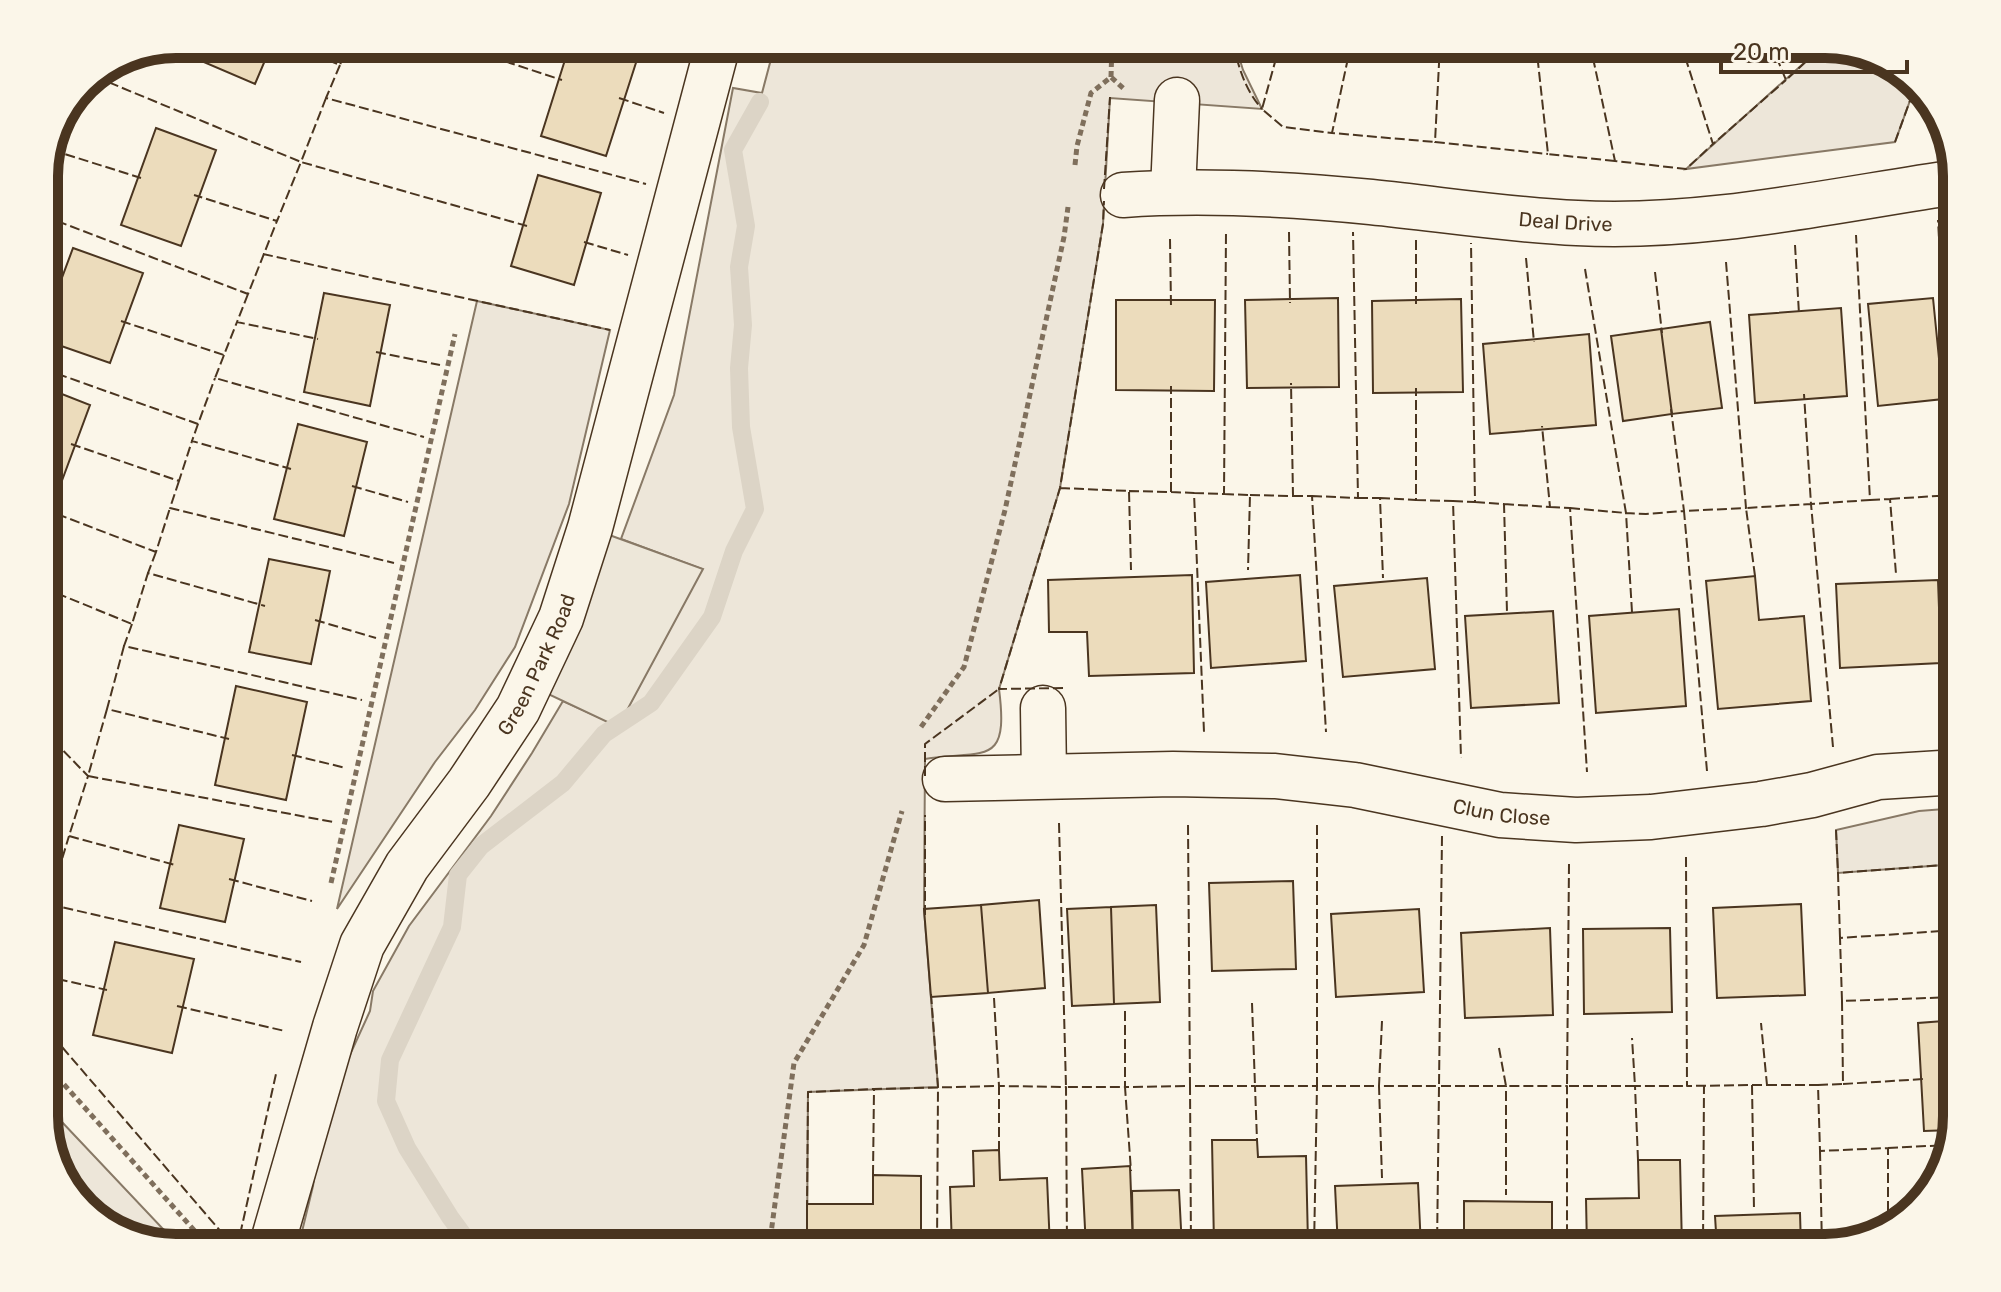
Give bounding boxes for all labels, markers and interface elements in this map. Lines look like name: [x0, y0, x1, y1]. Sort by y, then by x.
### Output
scale bar: [1721, 24, 1907, 74]
text: 20 m: [1733, 38, 1790, 66]
street label: Deal Drive: [1518, 207, 1613, 236]
street label: Green Park Road: [492, 591, 580, 740]
street label: Clun Close: [1451, 794, 1551, 830]

